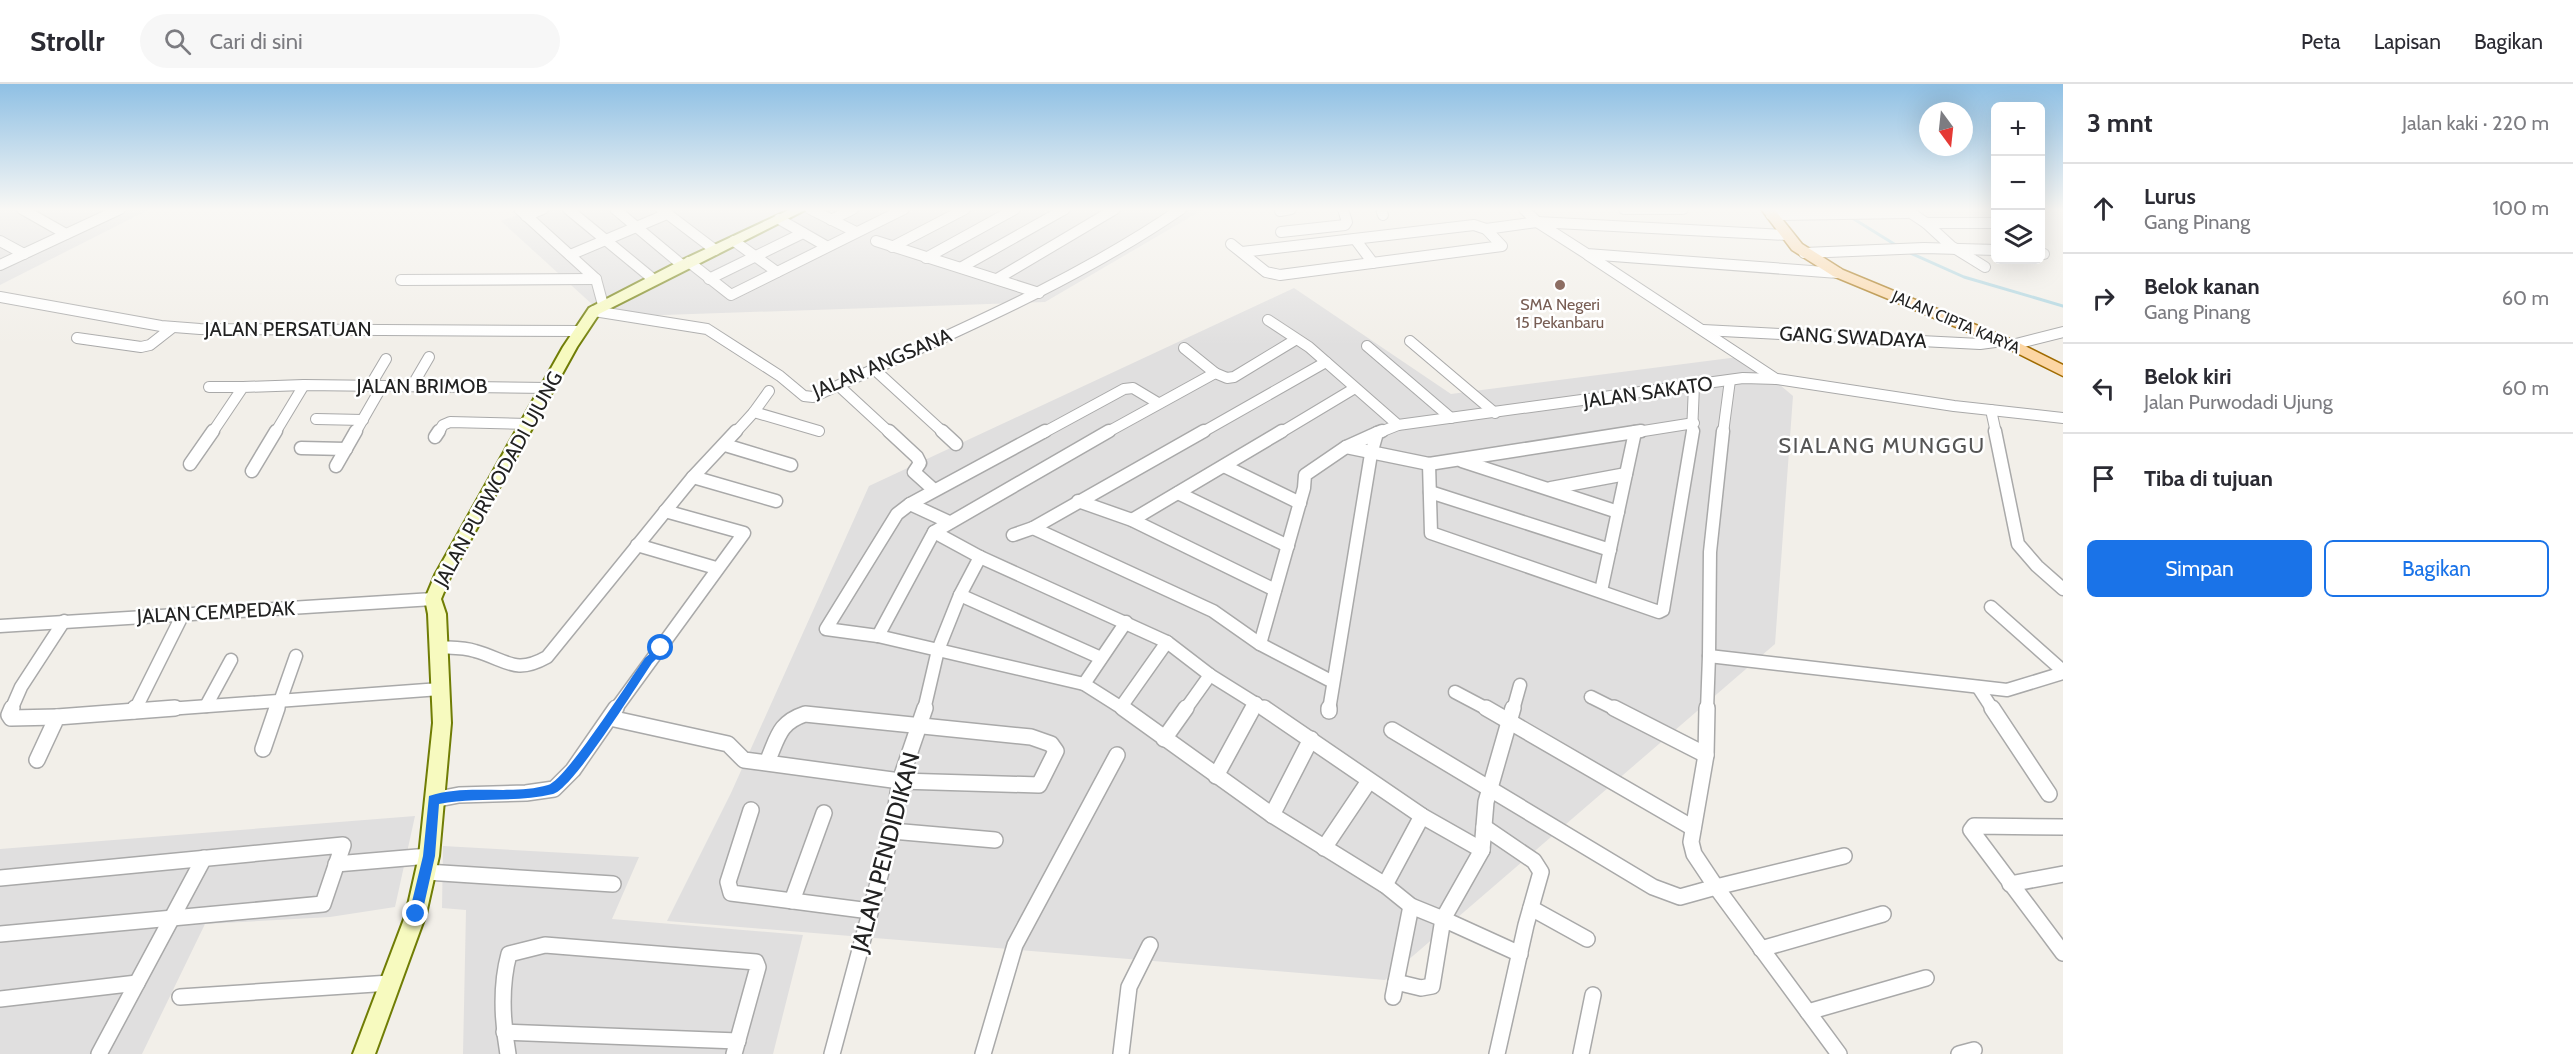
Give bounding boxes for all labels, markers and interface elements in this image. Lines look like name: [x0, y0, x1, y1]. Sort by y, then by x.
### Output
search box: [140, 14, 560, 68]
text: Strollr: [30, 24, 104, 58]
icon: search: [161, 25, 194, 58]
text: Cari di sini: [209, 28, 303, 55]
text: Peta: [2301, 29, 2341, 54]
text: Lapisan: [2374, 29, 2441, 54]
text: Bagikan: [2474, 29, 2543, 54]
north arrow: [1919, 102, 1973, 156]
map controls: [1991, 102, 2045, 264]
button: +: [1991, 102, 2045, 156]
text: 3 mnt: [2087, 107, 2153, 139]
text: Jalan kaki · 220 m: [2402, 111, 2549, 135]
button: −: [1991, 156, 2045, 210]
text: Lurus: [2144, 183, 2196, 210]
icon: ahead: [2087, 192, 2120, 225]
text: 100 m: [2493, 196, 2549, 220]
button: layers: [1991, 210, 2045, 264]
text: Gang Pinang: [2144, 210, 2250, 234]
text: Belok kanan: [2144, 273, 2260, 300]
marker: SMA Negeri 15 Pekanbaru: [1553, 278, 1567, 292]
icon: right: [2087, 282, 2120, 315]
street label: JALAN CIPTA KARYA: [1888, 286, 2023, 358]
text: 60 m: [2502, 286, 2549, 310]
place label: SMA Negeri 15 Pekanbaru: [1516, 295, 1604, 332]
text: Gang Pinang: [2144, 300, 2250, 324]
street label: JALAN PERSATUAN: [203, 317, 372, 341]
street label: GANG SWADAYA: [1779, 321, 1928, 353]
street label: JALAN ANGSANA: [808, 323, 956, 403]
text: Belok kiri: [2144, 363, 2231, 390]
street label: JALAN PURWODADI UJUNG: [428, 367, 567, 592]
street label: JALAN SAKATO: [1581, 371, 1714, 413]
icon: left: [2087, 372, 2120, 405]
street label: JALAN BRIMOB: [356, 374, 487, 398]
text: 60 m: [2502, 376, 2549, 400]
text: Jalan Purwodadi Ujung: [2144, 390, 2333, 414]
district label: SIALANG MUNGGU: [1778, 432, 1986, 459]
icon: arrive: [2087, 462, 2120, 495]
text: Tiba di tujuan: [2144, 465, 2273, 492]
button: Simpan: [2087, 540, 2312, 597]
button: Bagikan: [2324, 540, 2549, 597]
street label: JALAN CEMPEDAK: [135, 596, 296, 628]
route start: [647, 634, 673, 660]
street label: JALAN PENDIDIKAN: [844, 749, 926, 956]
route end: [402, 900, 428, 926]

